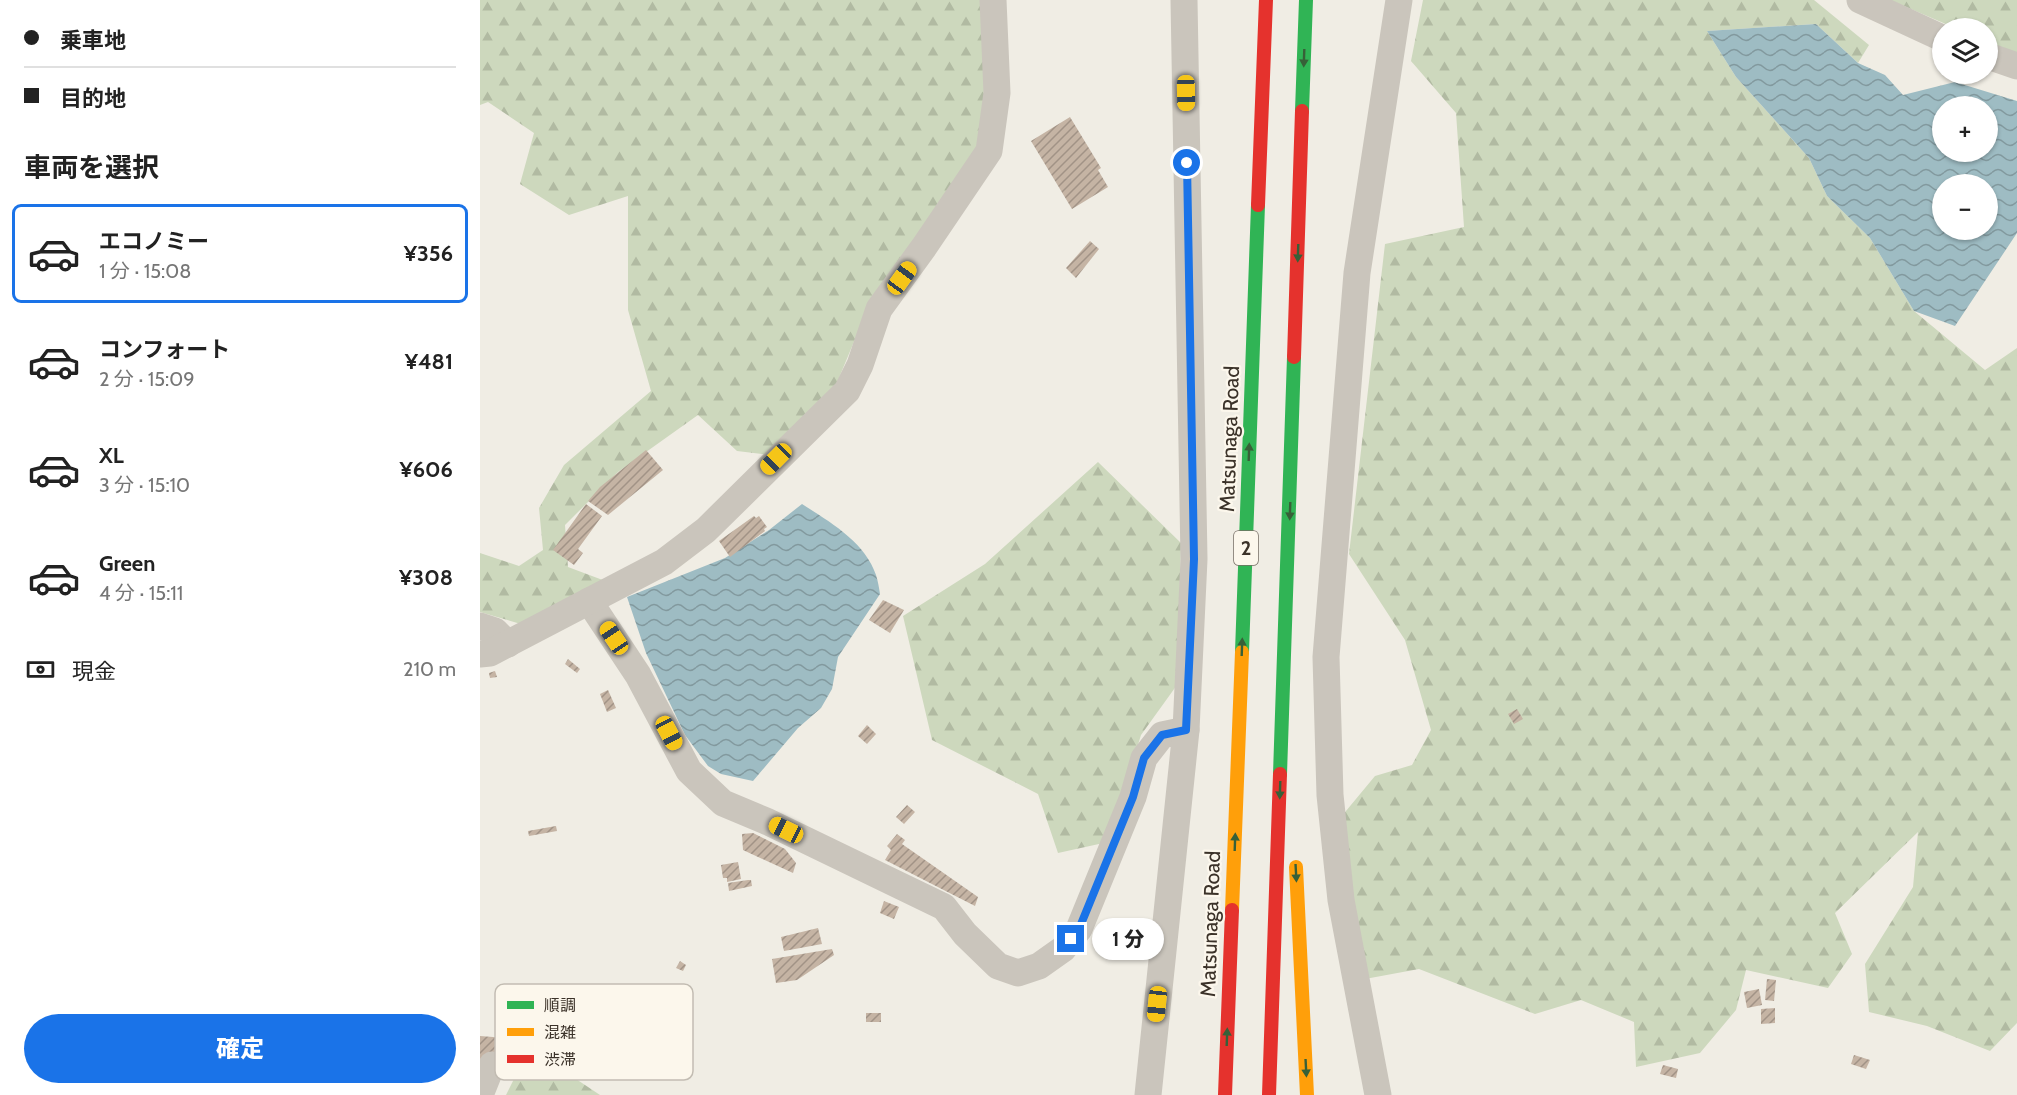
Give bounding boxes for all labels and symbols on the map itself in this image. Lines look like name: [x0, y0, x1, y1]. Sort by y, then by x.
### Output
one-way arrow: [1300, 49, 1309, 68]
car: [1177, 75, 1195, 111]
route start: [1173, 149, 1200, 176]
one-way arrow: [1293, 244, 1303, 263]
car: [884, 258, 920, 298]
street label: Matsunaga Road: [1214, 366, 1244, 512]
car: [757, 440, 795, 478]
one-way arrow: [1245, 442, 1254, 461]
one-way arrow: [1285, 502, 1294, 521]
road number: 2: [1234, 531, 1258, 565]
car: [596, 618, 632, 658]
one-way arrow: [1237, 637, 1247, 656]
car: [653, 713, 685, 753]
one-way arrow: [1275, 781, 1284, 800]
car: [766, 814, 806, 846]
one-way arrow: [1230, 832, 1239, 851]
street label: Matsunaga Road: [1195, 851, 1225, 997]
one-way arrow: [1292, 864, 1301, 883]
callout: 1 分: [1092, 918, 1164, 960]
route end: [1057, 925, 1084, 952]
legend: [495, 984, 693, 1080]
car: [1146, 985, 1168, 1023]
text: 順調: [544, 996, 576, 1015]
text: 混雑: [544, 1023, 576, 1042]
one-way arrow: [1223, 1027, 1232, 1046]
text: 渋滞: [544, 1050, 576, 1069]
one-way arrow: [1302, 1058, 1311, 1077]

